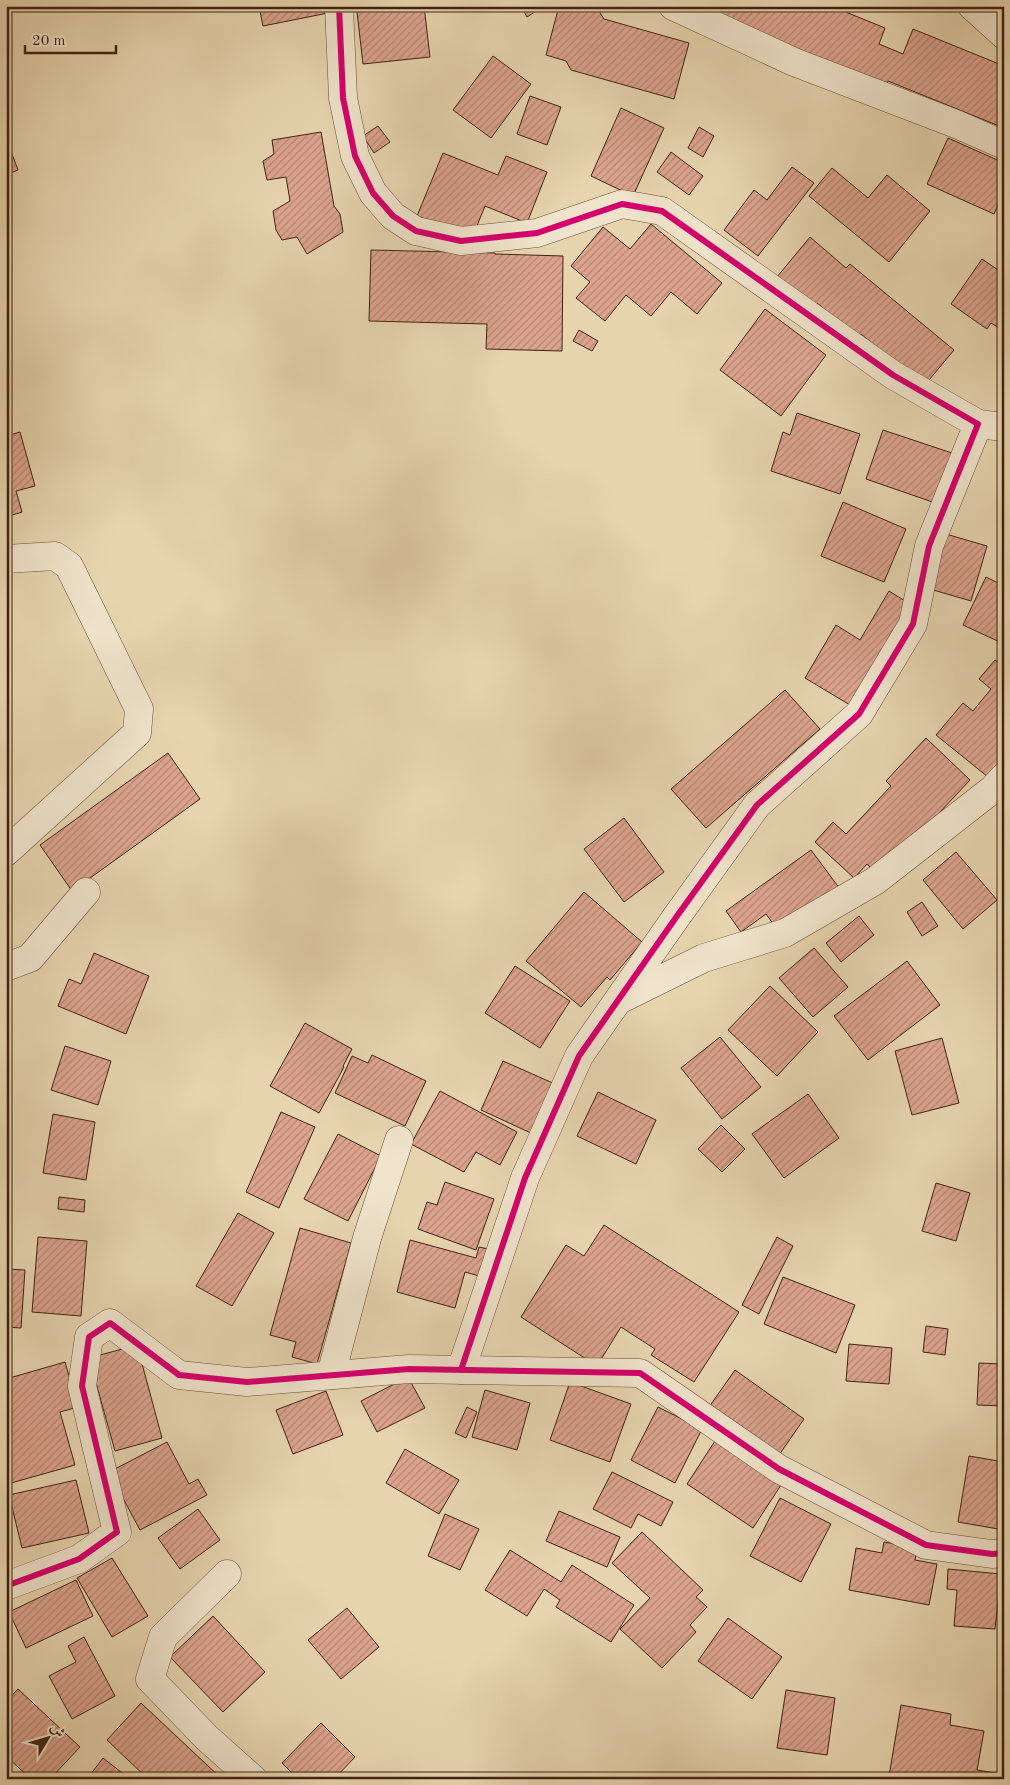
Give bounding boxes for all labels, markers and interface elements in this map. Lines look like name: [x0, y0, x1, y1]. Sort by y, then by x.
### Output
scale bar: [25, 22, 116, 54]
text: 20 m: [32, 34, 66, 49]
north arrow: [22, 1712, 72, 1762]
text: ش: [48, 1721, 67, 1740]

